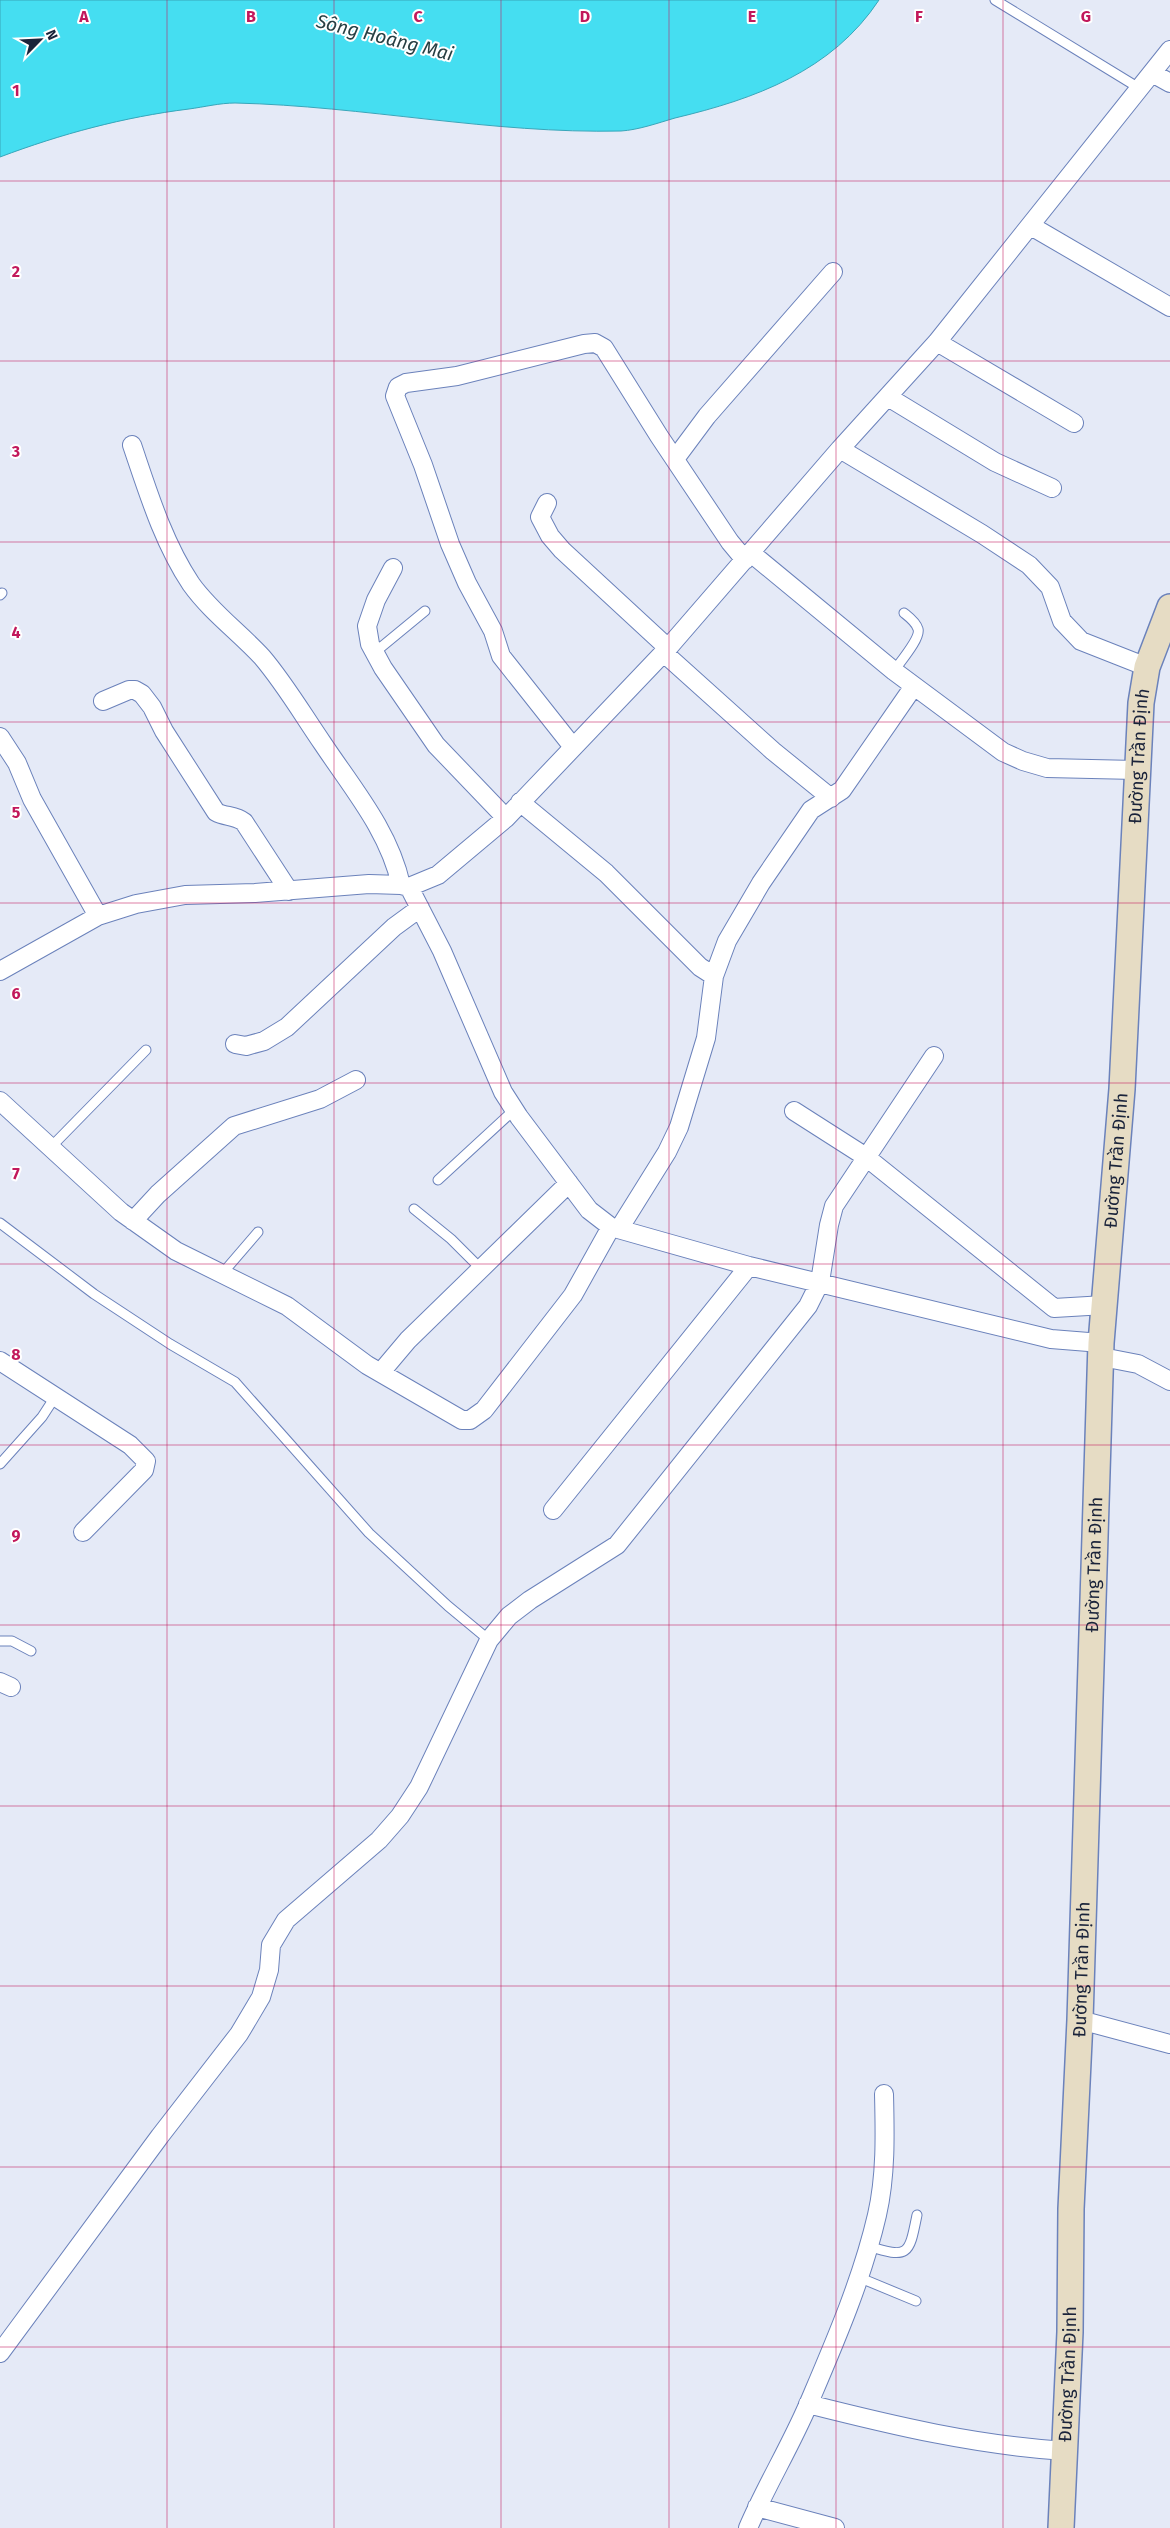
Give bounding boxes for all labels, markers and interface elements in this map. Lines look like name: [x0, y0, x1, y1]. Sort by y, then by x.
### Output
text: A: [78, 7, 89, 26]
text: B: [246, 7, 256, 26]
text: C: [413, 7, 423, 26]
text: D: [580, 7, 590, 26]
text: E: [748, 7, 756, 26]
text: F: [915, 7, 923, 26]
text: G: [1081, 7, 1091, 26]
water label: Sông Hoàng Mai: [313, 9, 457, 66]
north arrow: [15, 15, 65, 65]
text: N: [42, 27, 61, 43]
text: 1: [12, 81, 20, 100]
text: 2: [12, 262, 20, 281]
text: 3: [11, 442, 20, 461]
text: 4: [11, 623, 21, 642]
street label: Đường Trần Định: [1124, 686, 1154, 824]
text: 5: [12, 803, 21, 822]
text: 6: [11, 984, 21, 1003]
street label: Đường Trần Định: [1100, 1092, 1133, 1229]
text: 7: [12, 1164, 20, 1183]
text: 8: [11, 1345, 21, 1364]
street label: Đường Trần Định: [1081, 1496, 1107, 1633]
text: 9: [12, 1526, 21, 1545]
street label: Đường Trần Định: [1068, 1901, 1095, 2038]
street label: Đường Trần Định: [1054, 2306, 1081, 2443]

